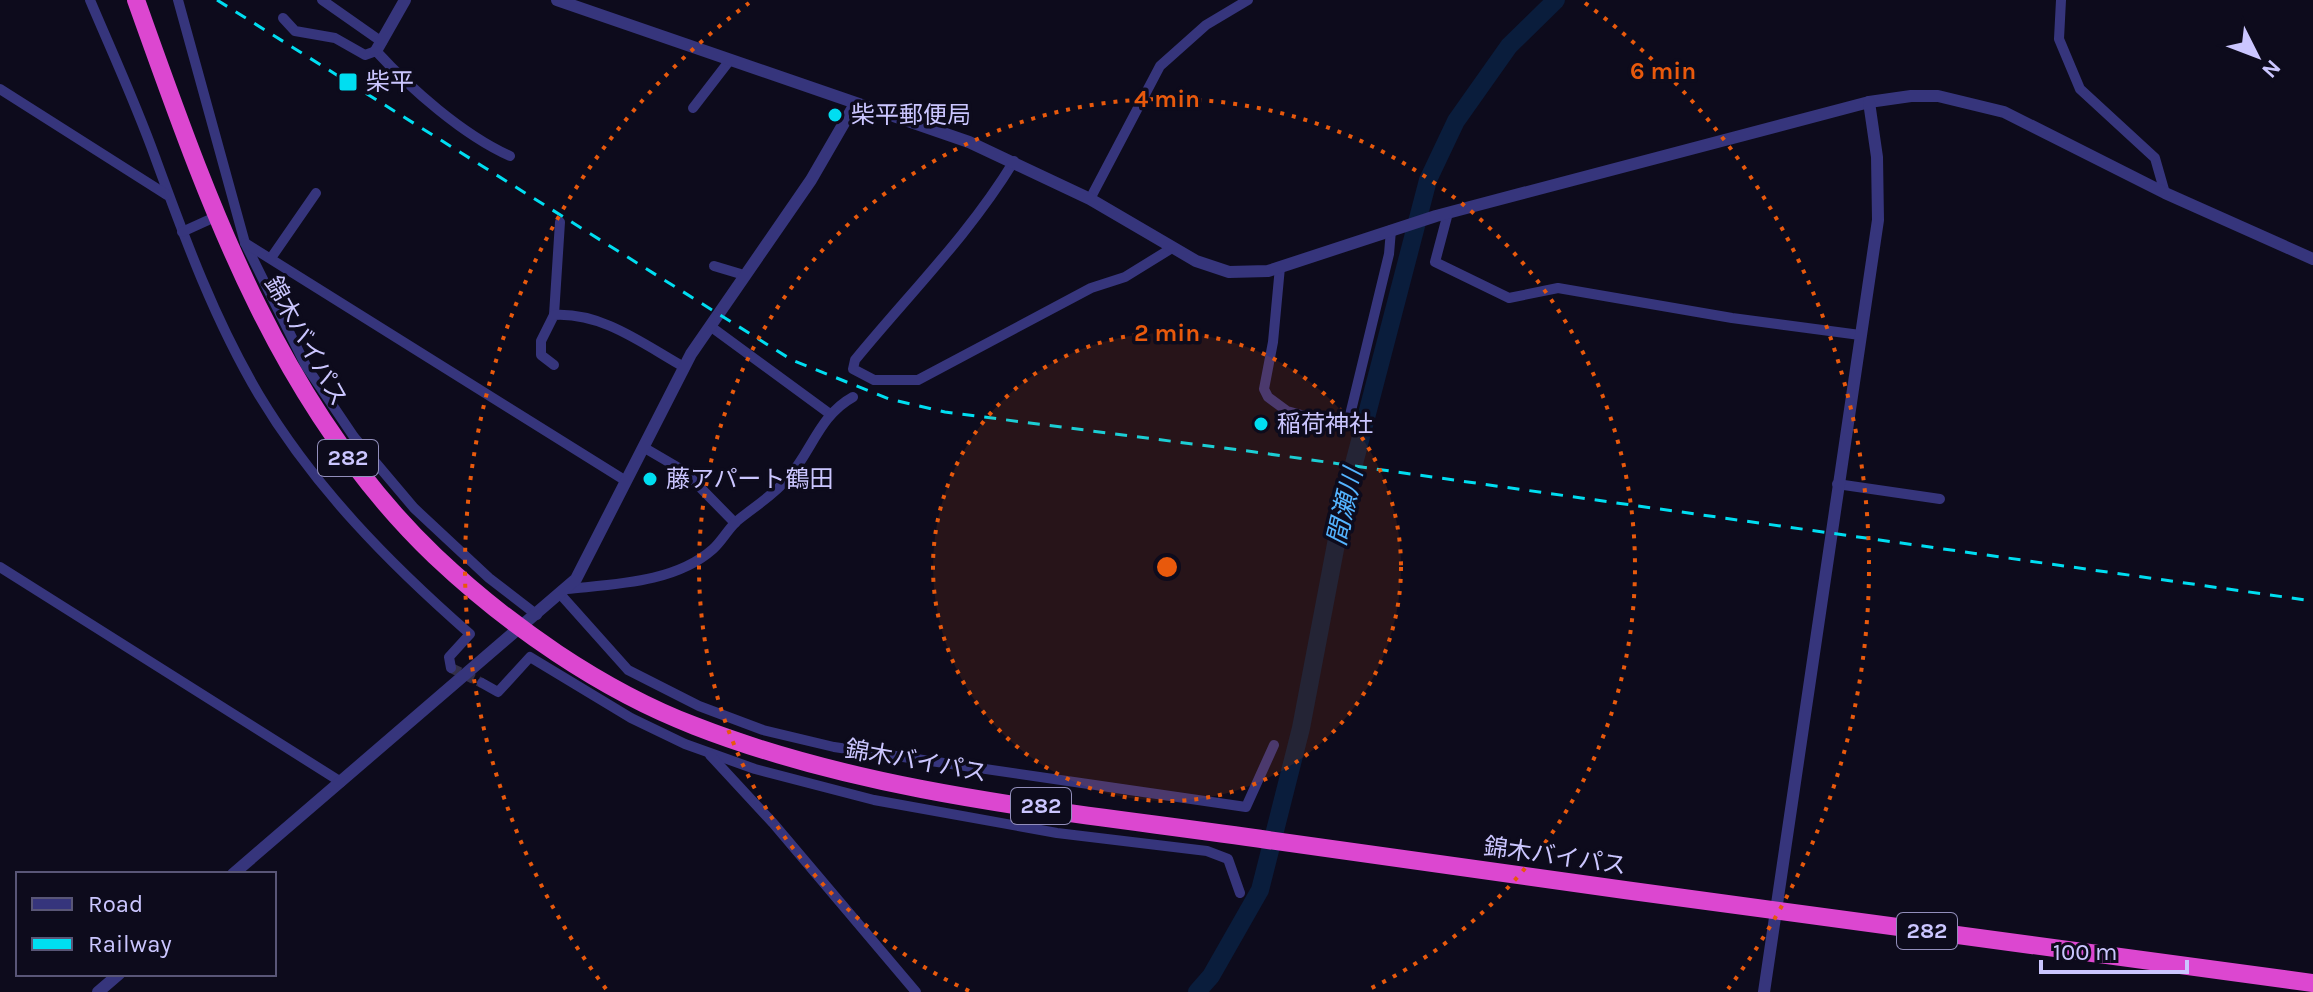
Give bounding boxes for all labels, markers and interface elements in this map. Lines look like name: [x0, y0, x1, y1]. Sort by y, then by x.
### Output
north arrow: [2217, 16, 2297, 96]
text: N: [2256, 54, 2286, 83]
text: 6 min: [1630, 57, 1696, 85]
place label: 柴平: [366, 68, 414, 96]
marker: 柴平: [337, 71, 359, 93]
text: 4 min: [1134, 85, 1200, 113]
place label: 柴平郵便局: [851, 101, 971, 129]
marker: 柴平郵便局: [826, 106, 844, 124]
street label: 錦木バイパス: [259, 271, 353, 411]
text: 2 min: [1134, 319, 1200, 347]
place label: 稲荷神社: [1277, 410, 1373, 438]
marker: 稲荷神社: [1252, 415, 1270, 433]
road number: 282: [318, 440, 378, 476]
water label: 間瀬川: [1321, 463, 1370, 548]
place label: 藤アパート鶴田: [666, 465, 834, 493]
marker: 藤アパート鶴田: [641, 470, 659, 488]
centre of rings: [1153, 553, 1181, 581]
street label: 錦木バイパス: [843, 735, 989, 787]
road number: 282: [1011, 788, 1071, 824]
street label: 錦木バイパス: [1482, 832, 1628, 880]
legend: [16, 872, 276, 976]
text: Road: [88, 890, 143, 918]
road number: 282: [1897, 913, 1957, 949]
scale bar: [2041, 924, 2187, 974]
text: Railway: [88, 930, 172, 958]
text: 100 m: [2053, 938, 2118, 966]

